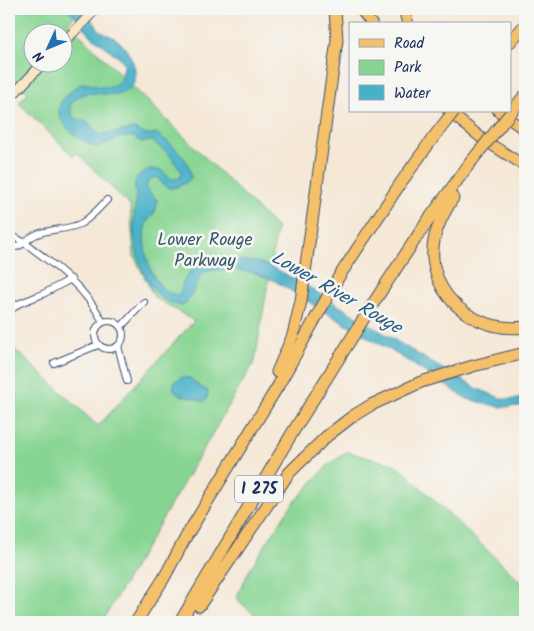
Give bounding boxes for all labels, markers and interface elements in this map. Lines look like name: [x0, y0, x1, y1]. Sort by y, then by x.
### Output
north arrow: [22, 22, 72, 72]
legend: [349, 22, 512, 112]
text: Road: [394, 32, 425, 56]
text: N: [28, 45, 50, 67]
text: Park: [394, 56, 422, 80]
text: Water: [394, 82, 431, 106]
park label: Lower Rouge Parkway: [157, 226, 253, 276]
water label: Lower River Rouge: [265, 243, 409, 344]
road number: I 275: [235, 476, 283, 502]

